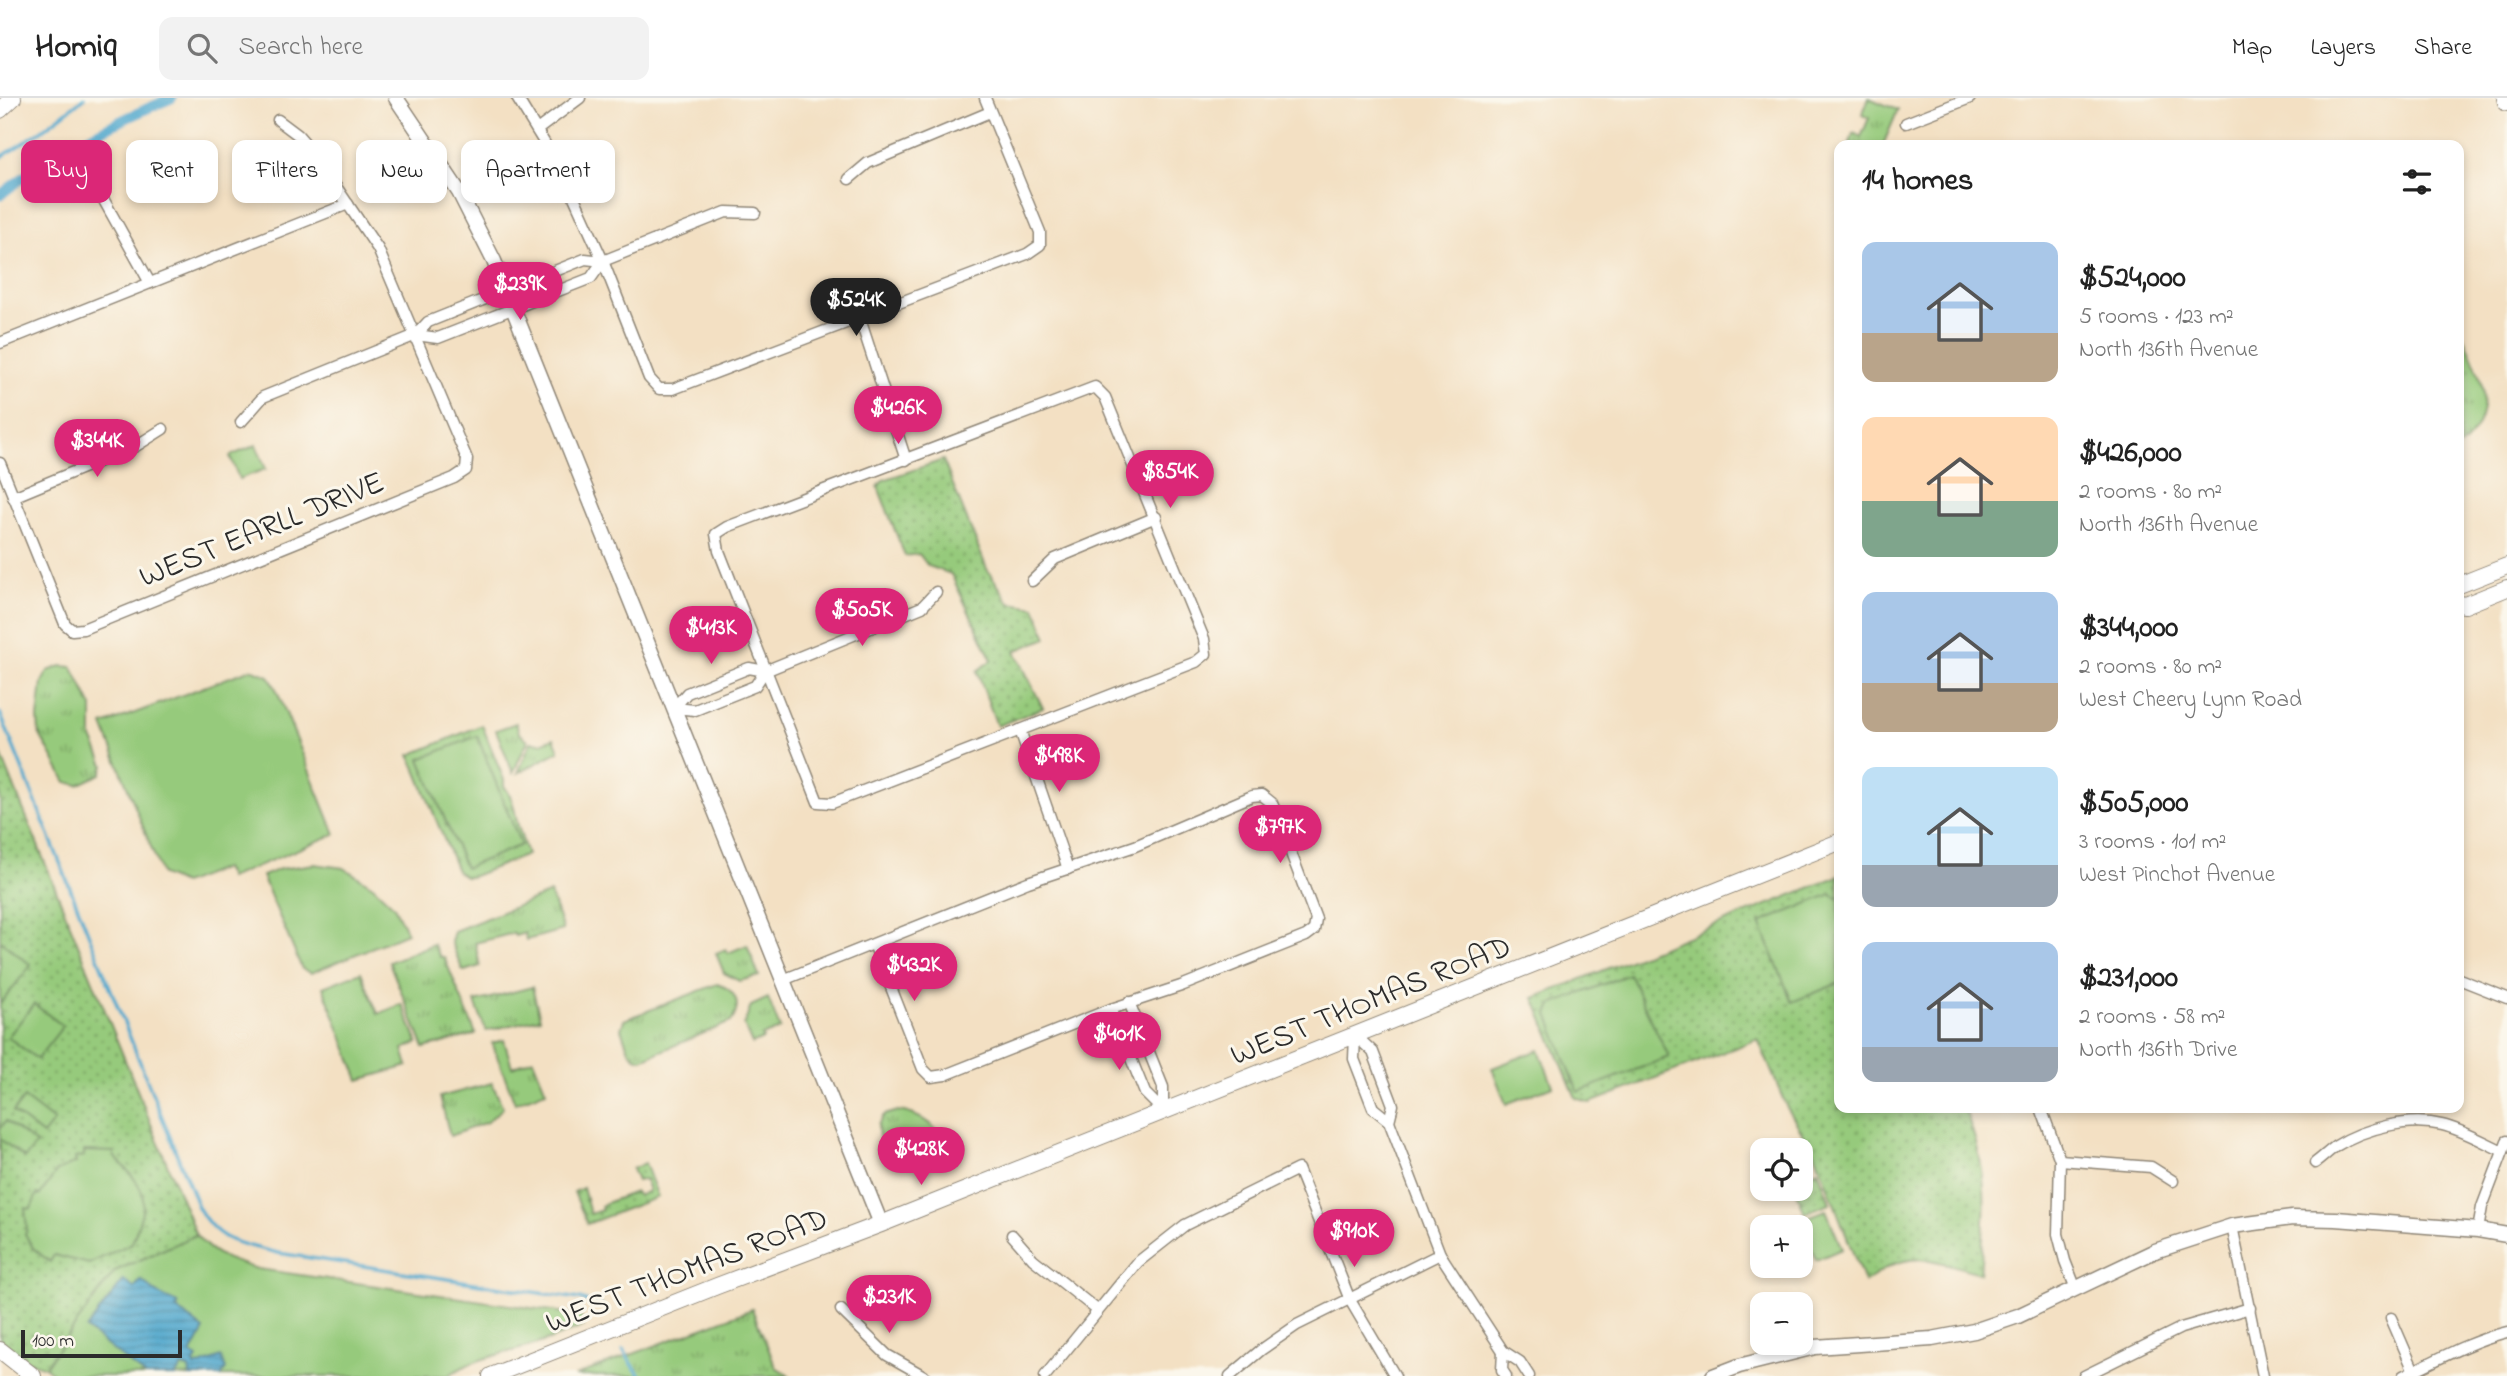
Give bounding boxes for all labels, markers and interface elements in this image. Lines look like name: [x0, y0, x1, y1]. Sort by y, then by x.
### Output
search box: [159, 17, 649, 80]
text: Homiq: [35, 24, 117, 72]
icon: search: [183, 29, 221, 67]
text: Search here: [239, 29, 363, 67]
text: Map: [2232, 31, 2272, 66]
text: Layers: [2310, 31, 2376, 66]
text: Share: [2414, 31, 2472, 66]
chip: Buy: [21, 140, 112, 203]
chip: Rent: [126, 140, 218, 203]
chip: Filters: [232, 140, 342, 203]
chip: New: [356, 140, 447, 203]
chip: Apartment: [461, 140, 615, 203]
text: 14 homes: [1862, 160, 1973, 204]
icon: filters: [2398, 163, 2436, 201]
text: $524,000: [2079, 257, 2186, 301]
pin: $239K: [471, 262, 569, 322]
text: $239K: [494, 268, 546, 301]
icon: home: [1918, 270, 2002, 354]
pin: $524K: [807, 278, 905, 338]
text: $524K: [826, 284, 886, 317]
text: 5 rooms · 123 m²: [2079, 301, 2234, 334]
text: North 136th Avenue: [2079, 334, 2258, 367]
pin: $426K: [849, 386, 947, 446]
text: $426K: [870, 392, 926, 425]
pin: $344K: [48, 420, 146, 479]
text: $344K: [70, 425, 124, 458]
text: $426,000: [2079, 432, 2182, 476]
icon: home: [1918, 445, 2002, 529]
pin: $854K: [1121, 450, 1219, 510]
text: $854K: [1142, 456, 1198, 489]
street label: WEST EARLL DRIVE: [133, 461, 392, 602]
text: 2 rooms · 80 m²: [2079, 476, 2222, 509]
text: North 136th Avenue: [2079, 509, 2258, 542]
pin: $505K: [813, 588, 911, 648]
text: $505K: [831, 594, 893, 627]
pin: $413K: [662, 606, 760, 666]
text: $344,000: [2079, 607, 2178, 651]
text: $413K: [685, 612, 737, 645]
icon: home: [1918, 620, 2002, 704]
text: 2 rooms · 80 m²: [2079, 651, 2222, 684]
text: West Cheery Lynn Road: [2079, 684, 2302, 717]
pin: $498K: [1010, 734, 1108, 794]
text: $498K: [1034, 740, 1084, 773]
text: $505,000: [2079, 782, 2188, 826]
icon: home: [1918, 795, 2002, 879]
pin: $797K: [1231, 806, 1329, 865]
text: $797K: [1255, 811, 1305, 844]
text: 3 rooms · 101 m²: [2079, 826, 2226, 859]
text: West Pinchot Avenue: [2079, 859, 2275, 892]
street label: WEST THOMAS ROAD: [1224, 924, 1519, 1080]
pin: $432K: [865, 944, 963, 1003]
text: $432K: [886, 949, 942, 982]
text: $231,000: [2079, 957, 2178, 1001]
icon: home: [1918, 970, 2002, 1054]
text: 2 rooms · 58 m²: [2079, 1001, 2225, 1034]
pin: $401K: [1070, 1012, 1168, 1072]
text: $401K: [1093, 1018, 1145, 1051]
text: North 136th Drive: [2079, 1034, 2237, 1067]
pin: $428K: [872, 1128, 970, 1187]
text: $428K: [894, 1133, 948, 1166]
map controls: [1750, 1138, 1813, 1355]
button: locate: [1750, 1138, 1813, 1201]
street label: WEST THOMAS ROAD: [539, 1197, 835, 1348]
pin: $910K: [1305, 1210, 1403, 1269]
text: $910K: [1329, 1215, 1379, 1248]
button: +: [1750, 1215, 1813, 1278]
pin: $231K: [840, 1276, 938, 1335]
text: $231K: [862, 1281, 916, 1314]
button: −: [1750, 1292, 1813, 1355]
scale bar: [21, 1327, 182, 1359]
text: 100 m: [32, 1328, 74, 1355]

